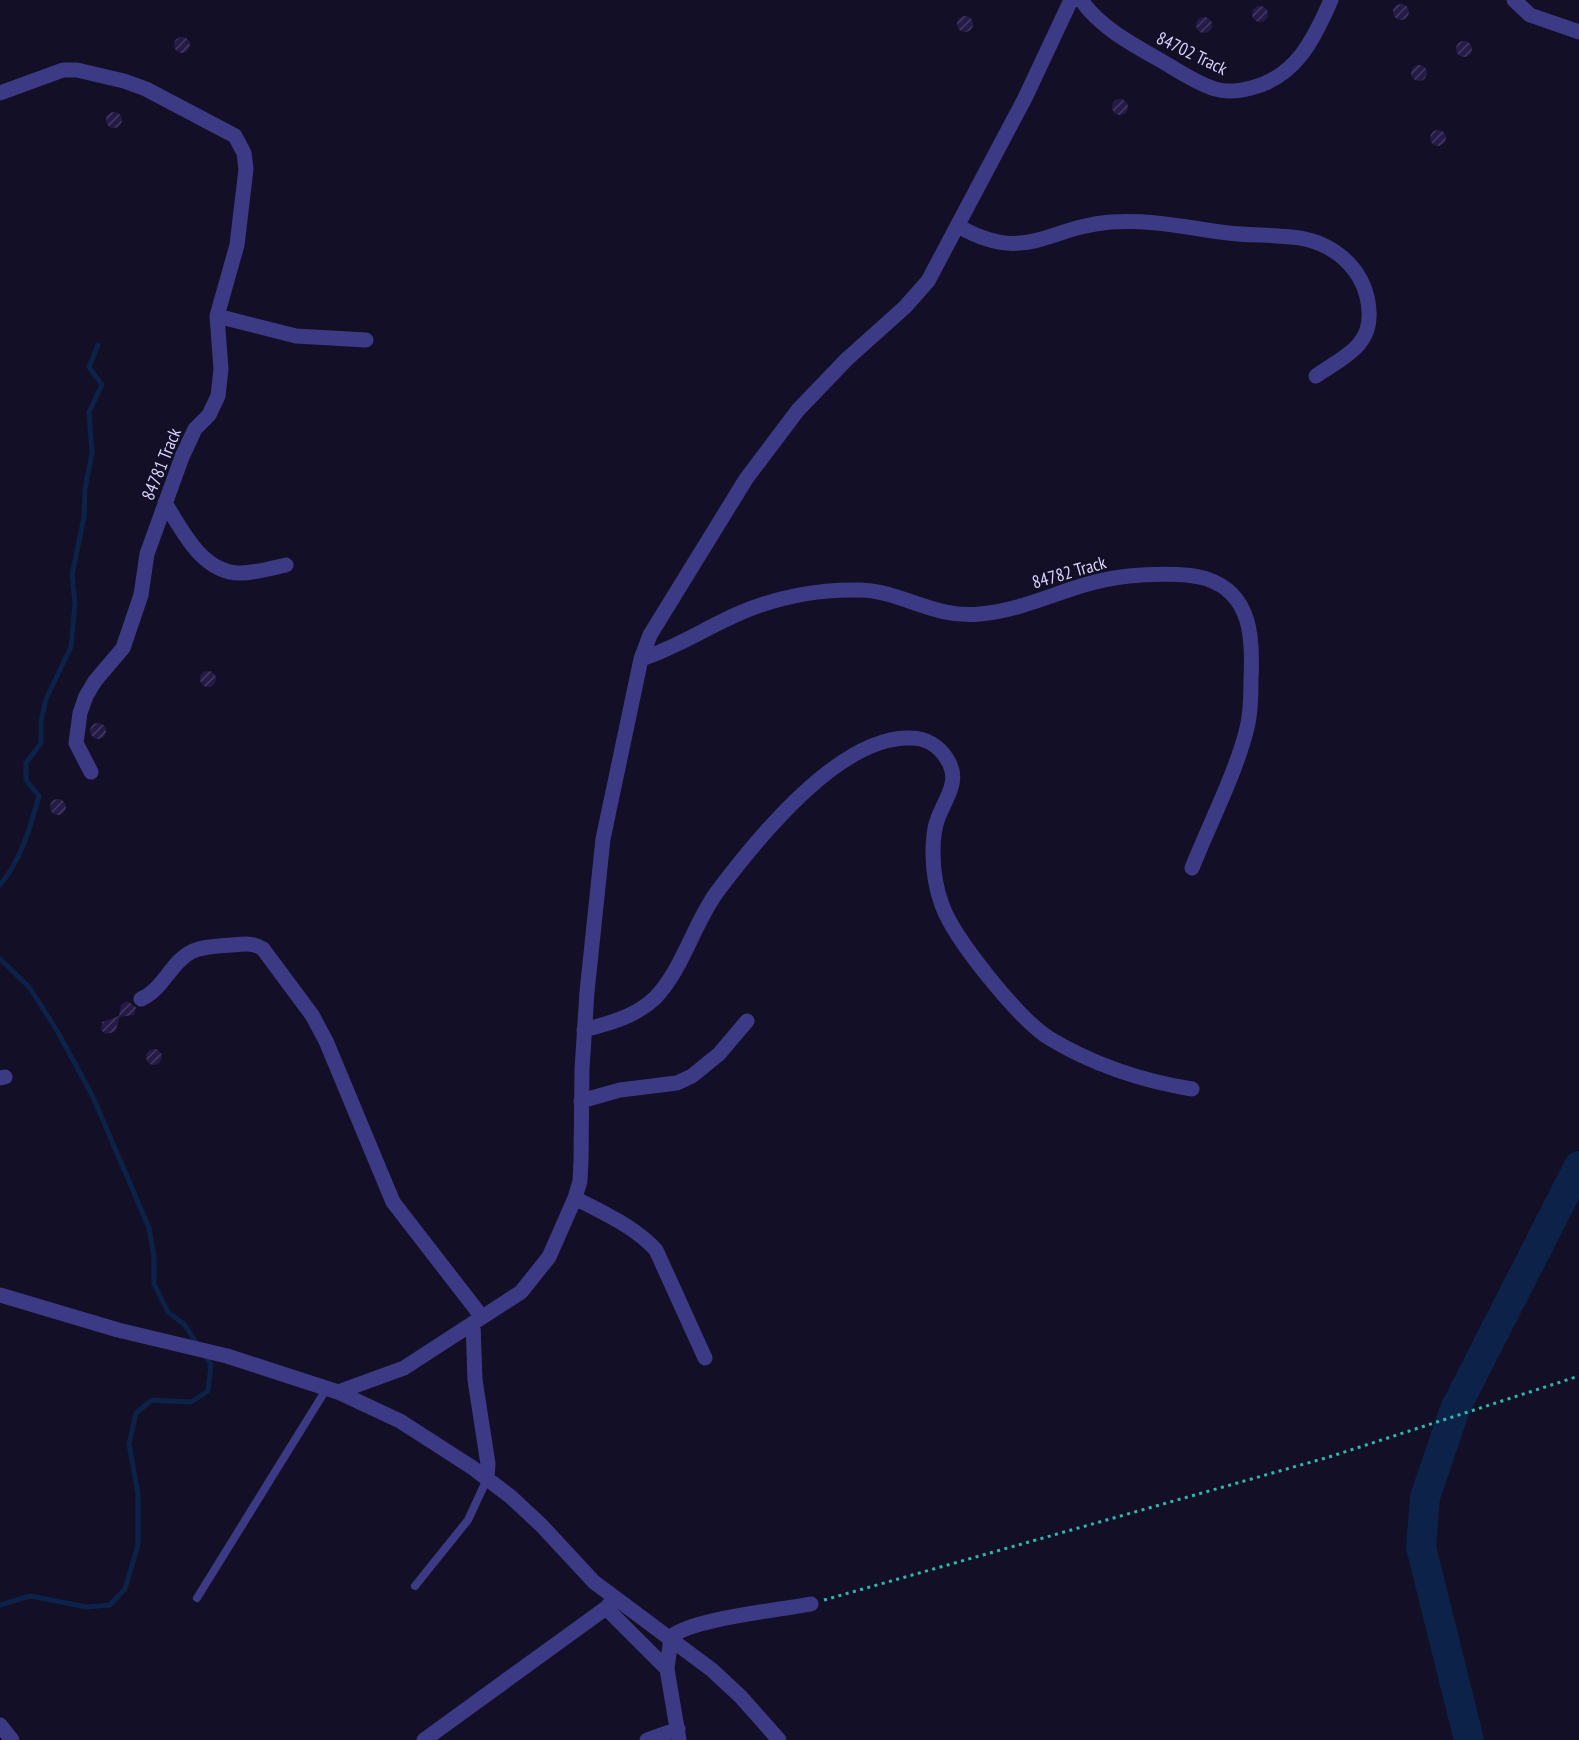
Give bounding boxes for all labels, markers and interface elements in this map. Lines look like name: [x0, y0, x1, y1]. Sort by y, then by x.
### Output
street label: 84702 Track: [1153, 26, 1231, 80]
street label: 84781 Track: [136, 424, 186, 503]
street label: 84782 Track: [1029, 550, 1109, 594]

